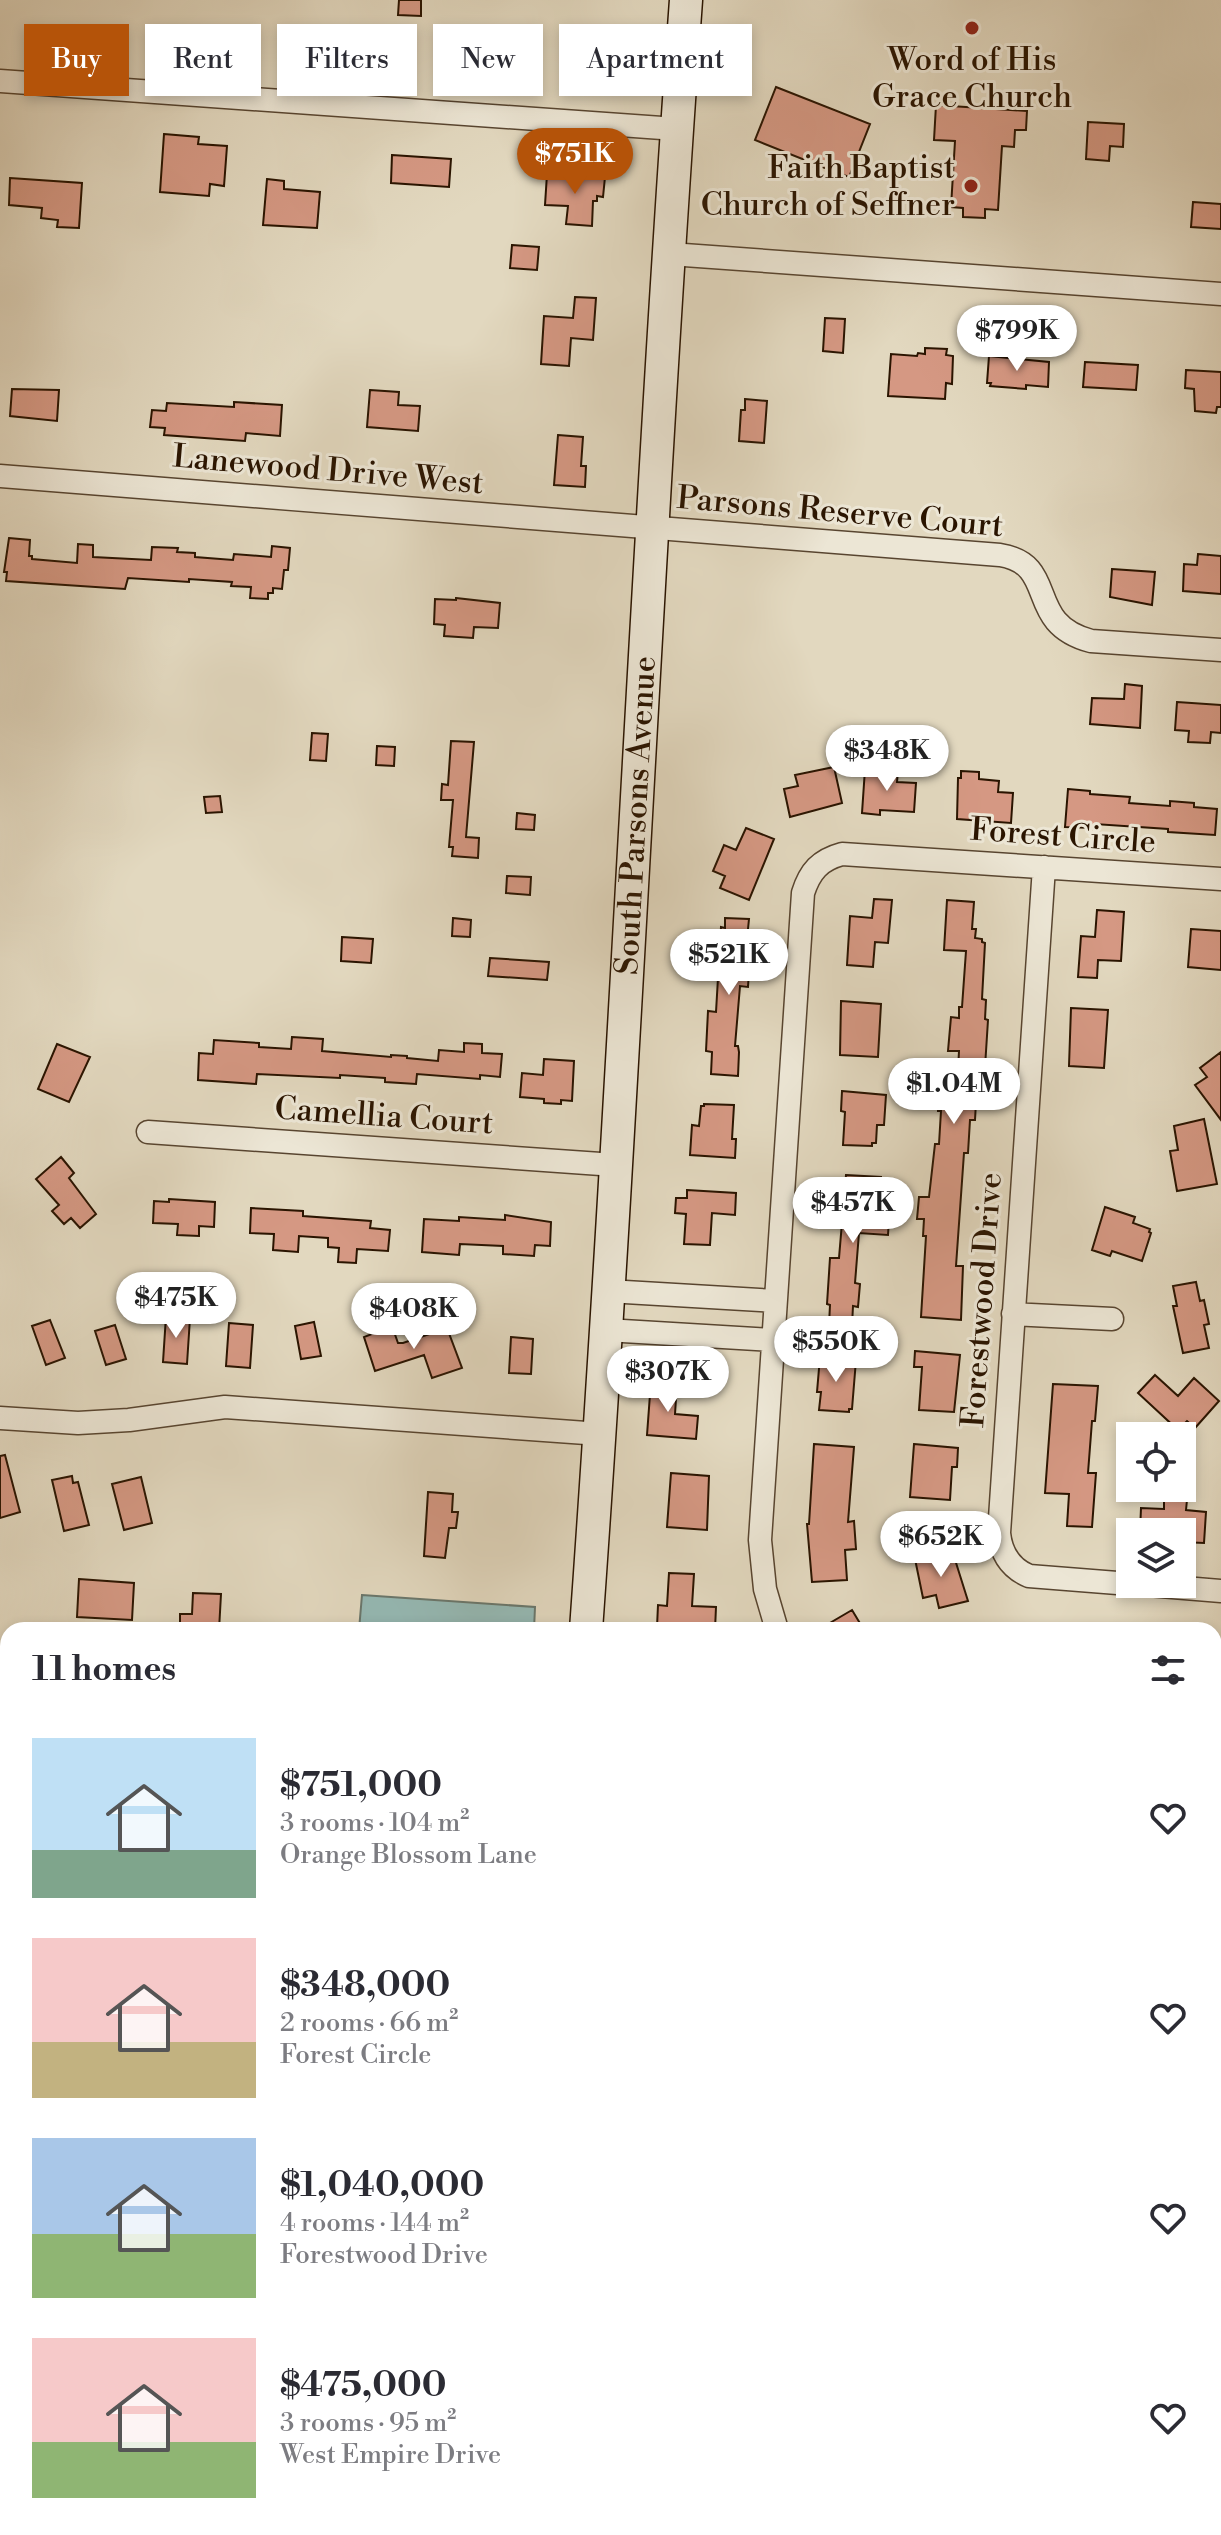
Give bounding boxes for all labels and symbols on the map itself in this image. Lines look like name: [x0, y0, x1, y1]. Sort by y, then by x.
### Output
marker: Word of His Grace Church: [963, 19, 981, 37]
place label: Word of His Grace Church: [872, 40, 1072, 117]
pin: $751K: [519, 128, 631, 196]
place label: Faith Baptist Church of Seffner: [701, 148, 955, 225]
marker: Faith Baptist Church of Seffner: [962, 177, 980, 195]
pin: $799K: [961, 305, 1073, 373]
street label: Lanewood Drive West: [171, 436, 485, 504]
street label: Parsons Reserve Court: [675, 478, 1005, 546]
street label: South Parsons Avenue: [607, 655, 665, 976]
pin: $348K: [831, 725, 943, 793]
street label: Forest Circle: [969, 810, 1157, 862]
pin: $521K: [673, 929, 785, 997]
pin: $1.04M: [889, 1058, 1019, 1126]
street label: Camellia Court: [273, 1088, 495, 1144]
street label: Forestwood Drive: [953, 1171, 1011, 1429]
pin: $457K: [797, 1177, 909, 1245]
pin: $475K: [120, 1272, 232, 1340]
pin: $408K: [358, 1283, 470, 1351]
pin: $550K: [780, 1316, 892, 1384]
pin: $307K: [612, 1346, 724, 1414]
pin: $652K: [885, 1511, 997, 1579]

